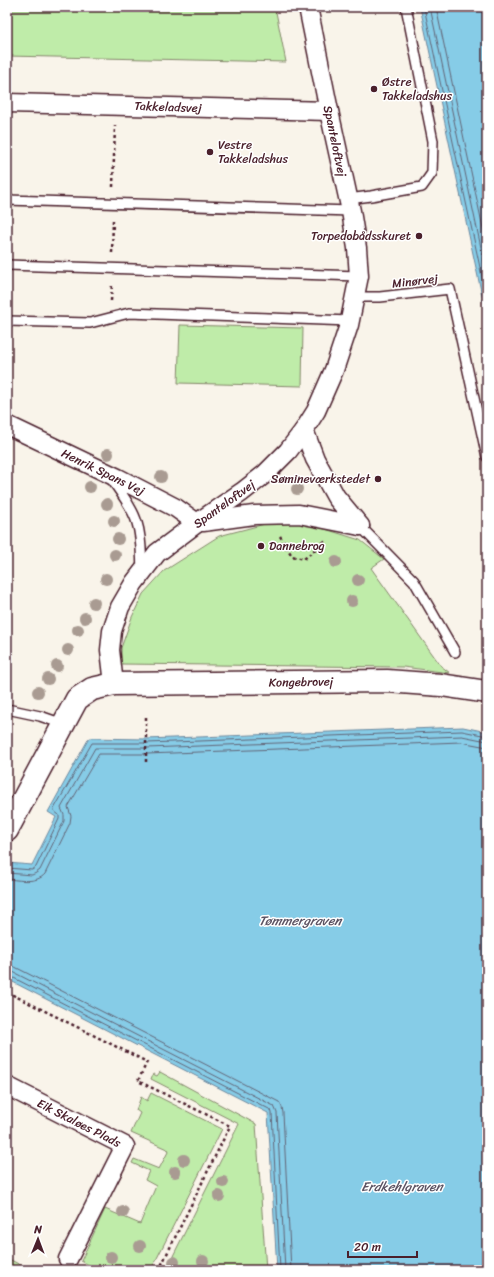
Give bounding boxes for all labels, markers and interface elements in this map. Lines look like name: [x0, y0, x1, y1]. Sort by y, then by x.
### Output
place label: Østre Takkeladshus: [382, 71, 453, 107]
marker: Østre Takkeladshus: [369, 84, 379, 94]
street label: Takkeladsvej: [134, 95, 202, 119]
street label: Spanteloftvej: [317, 103, 353, 179]
place label: Vestre Takkeladshus: [218, 134, 289, 170]
marker: Vestre Takkeladshus: [205, 147, 215, 157]
place label: Torpedobådsskuret: [311, 225, 411, 247]
marker: Torpedobådsskuret: [414, 231, 424, 241]
street label: Minørvej: [391, 267, 439, 295]
street label: Henrik Spans Vej: [58, 442, 149, 502]
place label: Sømineværkstedet: [271, 468, 371, 490]
street label: Spanteloftvej: [188, 474, 260, 534]
marker: Sømineværkstedet: [373, 474, 383, 484]
place label: Dannebrog: [269, 535, 325, 557]
marker: Dannebrog: [256, 541, 266, 551]
street label: Kongebrovej: [269, 670, 334, 694]
water label: Tømmergraven: [259, 909, 343, 932]
street label: Eik Skaløes Plads: [33, 1092, 125, 1154]
water label: Erdkehlgraven: [361, 1175, 445, 1198]
north arrow: [18, 1219, 58, 1259]
text: N: [33, 1220, 43, 1239]
scale bar: [348, 1233, 417, 1259]
text: 20 m: [354, 1236, 381, 1258]

